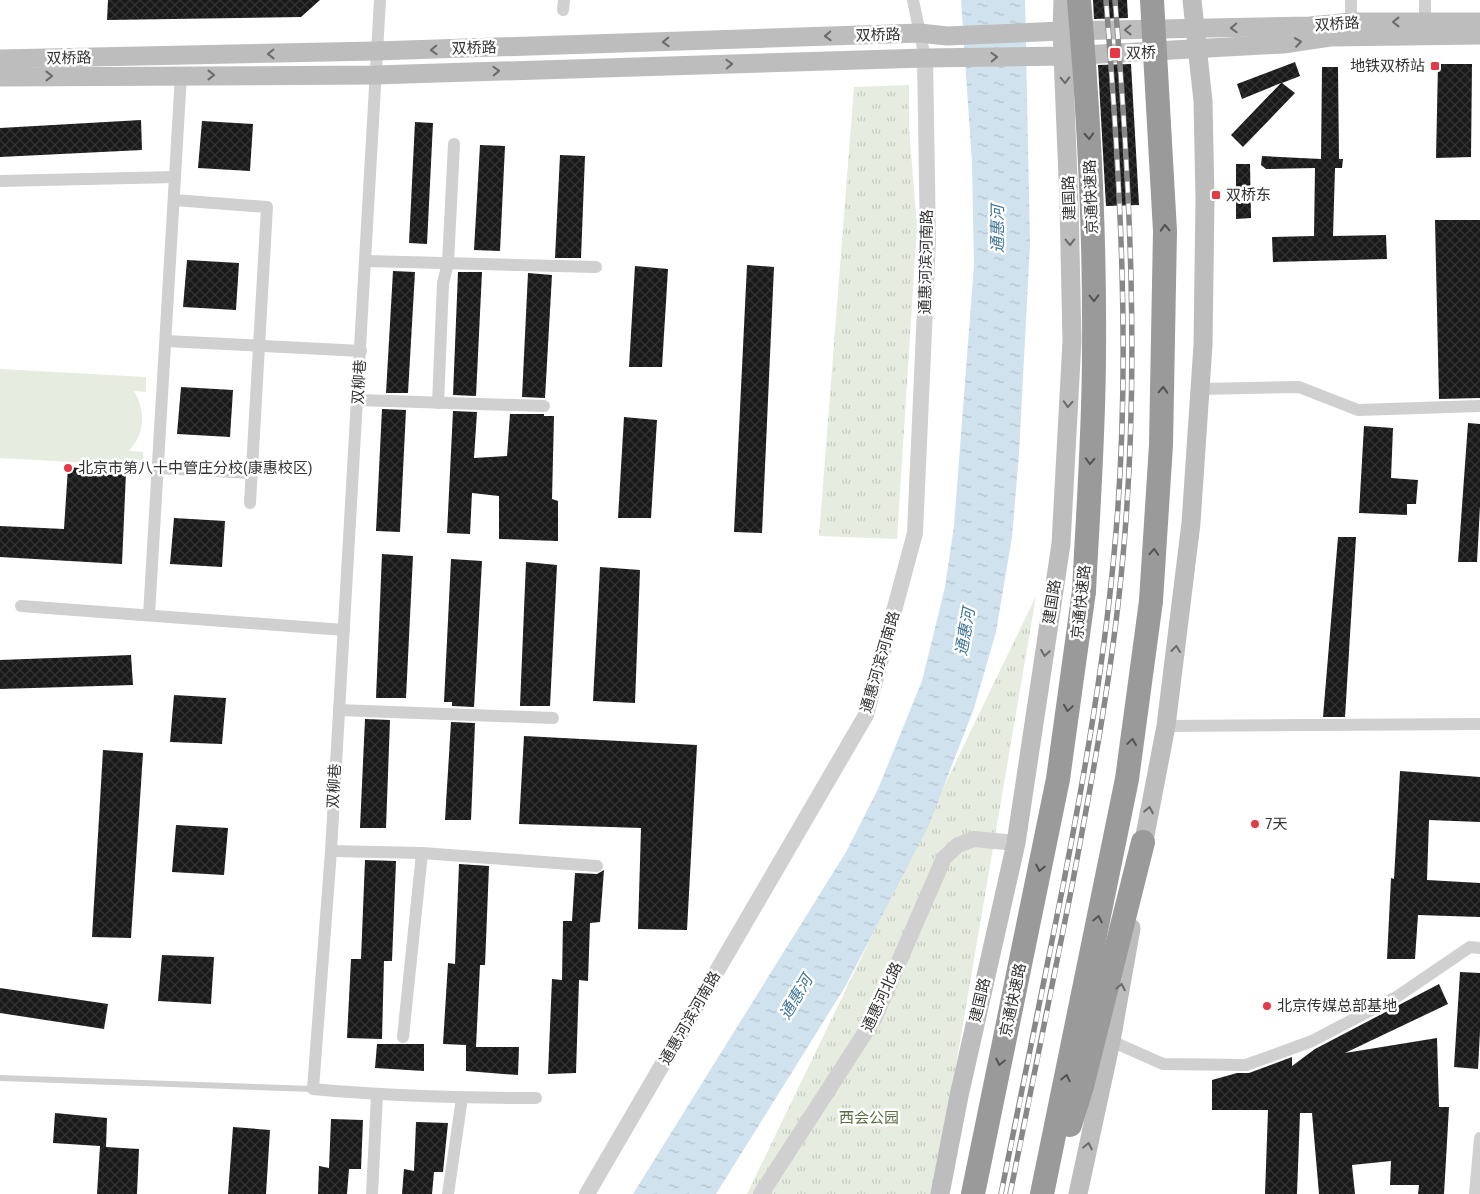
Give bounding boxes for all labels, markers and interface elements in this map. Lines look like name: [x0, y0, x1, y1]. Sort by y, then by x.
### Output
street label: 双桥路: [1314, 13, 1360, 35]
one-way arrow: [1392, 17, 1400, 27]
one-way arrow: [1230, 22, 1238, 33]
street label: 双桥路: [855, 25, 901, 45]
one-way arrow: [1124, 25, 1132, 35]
one-way arrow: [824, 31, 832, 42]
one-way arrow: [662, 36, 670, 47]
one-way arrow: [1294, 37, 1302, 48]
street label: 双桥路: [451, 38, 497, 58]
one-way arrow: [429, 44, 437, 55]
place label: 双桥: [1126, 44, 1156, 62]
marker: 双桥: [1108, 46, 1122, 60]
street label: 双桥路: [46, 49, 92, 67]
one-way arrow: [267, 49, 274, 59]
one-way arrow: [990, 52, 998, 63]
place label: 地铁双桥站: [1350, 57, 1425, 75]
one-way arrow: [725, 59, 733, 69]
marker: 地铁双桥站: [1429, 60, 1441, 72]
one-way arrow: [492, 66, 500, 77]
one-way arrow: [208, 70, 215, 80]
one-way arrow: [45, 71, 53, 81]
one-way arrow: [1060, 76, 1070, 84]
one-way arrow: [1083, 132, 1094, 140]
street label: 京通快速路: [1081, 159, 1101, 235]
street label: 建国路: [1059, 175, 1079, 221]
place label: 双桥东: [1226, 186, 1271, 204]
marker: 双桥东: [1210, 189, 1222, 201]
water label: 通惠河: [988, 202, 1007, 253]
street label: 通惠河滨河南路: [916, 209, 936, 315]
one-way arrow: [1159, 223, 1170, 231]
one-way arrow: [1065, 238, 1075, 246]
one-way arrow: [1089, 294, 1099, 302]
street label: 双柳巷: [349, 359, 369, 405]
one-way arrow: [1158, 386, 1168, 394]
one-way arrow: [1063, 401, 1074, 409]
one-way arrow: [1085, 457, 1096, 465]
place label: 北京市第八十中管庄分校(康惠校区): [78, 459, 313, 477]
marker: 北京市第八十中管庄分校(康惠校区): [62, 462, 74, 474]
one-way arrow: [1149, 548, 1160, 556]
street label: 京通快速路: [1068, 564, 1094, 640]
street label: 建国路: [1040, 578, 1064, 626]
water label: 通惠河: [951, 604, 979, 657]
street label: 通惠河滨河南路: [857, 609, 903, 715]
one-way arrow: [1170, 645, 1180, 654]
one-way arrow: [1040, 649, 1050, 657]
one-way arrow: [1063, 705, 1074, 713]
one-way arrow: [1126, 737, 1137, 745]
street label: 双柳巷: [324, 763, 344, 809]
one-way arrow: [1144, 805, 1154, 814]
place label: 7天: [1265, 815, 1287, 833]
marker: 7天: [1249, 818, 1261, 830]
one-way arrow: [1035, 864, 1046, 873]
one-way arrow: [1093, 914, 1103, 923]
street label: 通惠河北路: [858, 959, 906, 1035]
street label: 京通快速路: [996, 961, 1030, 1039]
street label: 通惠河滨河南路: [656, 968, 724, 1068]
water label: 通惠河: [775, 969, 818, 1022]
street label: 建国路: [966, 976, 994, 1024]
one-way arrow: [1116, 983, 1126, 992]
place label: 北京传媒总部基地: [1277, 997, 1397, 1015]
marker: 北京传媒总部基地: [1261, 1000, 1273, 1012]
one-way arrow: [996, 1057, 1006, 1066]
one-way arrow: [1060, 1073, 1071, 1082]
park label: 西会公园: [839, 1109, 899, 1127]
one-way arrow: [1082, 1142, 1093, 1151]

